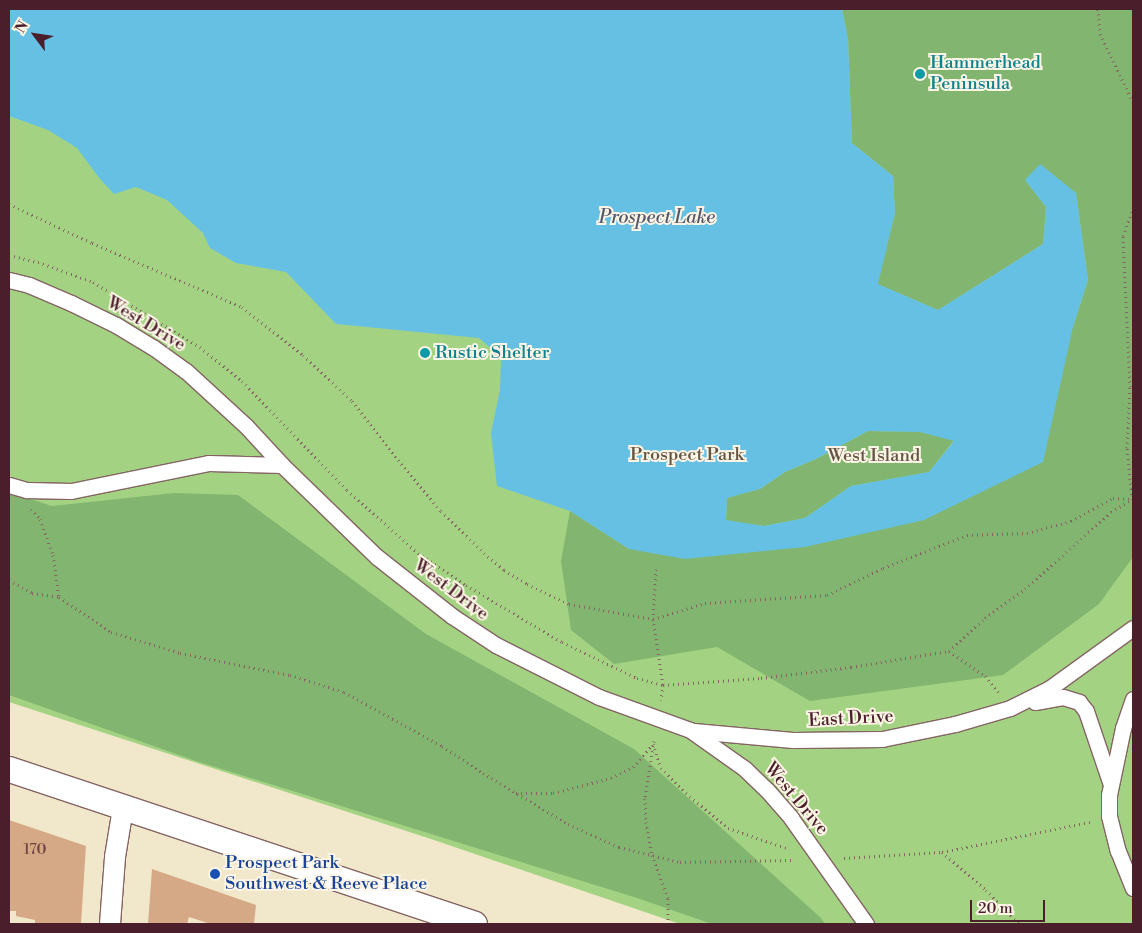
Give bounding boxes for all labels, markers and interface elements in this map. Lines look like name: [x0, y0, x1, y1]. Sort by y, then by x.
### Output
north arrow: [10, 10, 60, 60]
text: N: [12, 18, 33, 37]
place label: Hammerhead Peninsula: [930, 53, 1041, 96]
marker: Hammerhead Peninsula: [914, 68, 926, 80]
water label: Prospect Lake: [599, 207, 715, 229]
street label: West Drive: [103, 292, 189, 356]
place label: Rustic Shelter: [435, 342, 549, 364]
marker: Rustic Shelter: [419, 347, 431, 359]
park label: Prospect Park: [630, 444, 744, 466]
park label: West Island: [828, 445, 920, 467]
street label: West Drive: [409, 555, 493, 625]
street label: East Drive: [808, 706, 894, 732]
street label: West Drive: [759, 758, 833, 840]
house number: 170: [24, 841, 46, 859]
place label: Prospect Park Southwest & Reeve Place: [225, 853, 427, 896]
marker: Prospect Park Southwest & Reeve Place: [209, 868, 221, 880]
scale bar: [972, 890, 1047, 922]
text: 20 m: [978, 899, 1013, 918]

